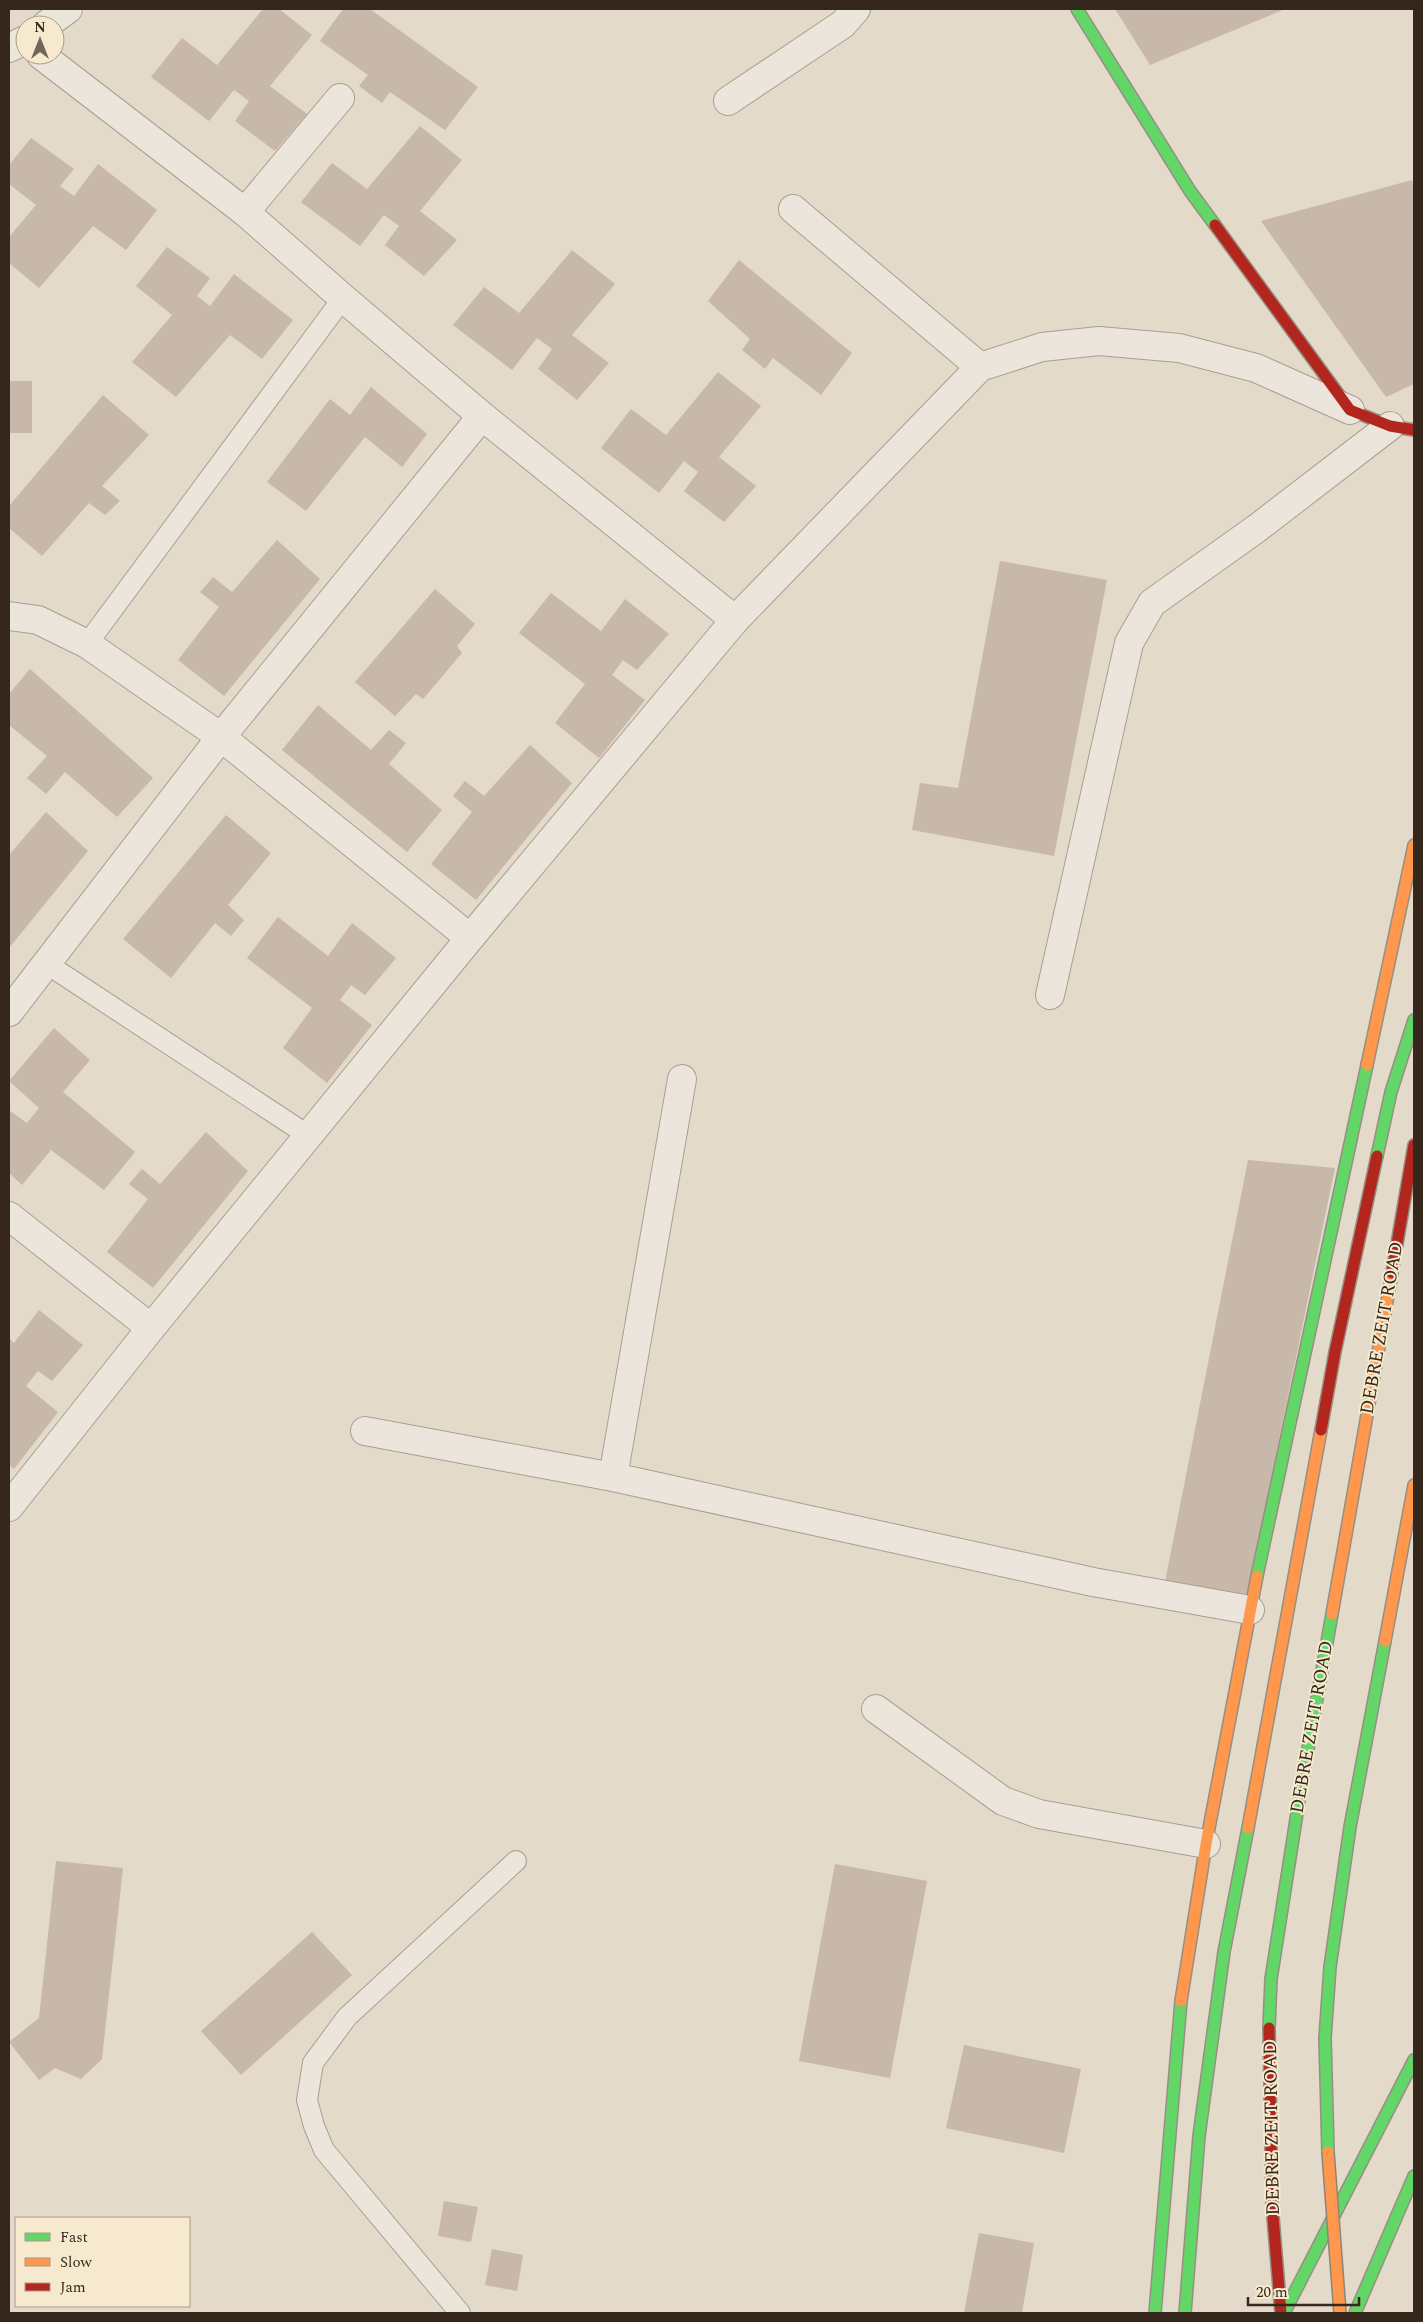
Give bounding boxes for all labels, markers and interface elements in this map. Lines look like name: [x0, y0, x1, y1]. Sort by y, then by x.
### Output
north arrow: [15, 15, 65, 65]
text: N: [34, 17, 46, 38]
street label: DEBRE ZEIT ROAD: [1353, 1239, 1411, 1417]
street label: DEBRE ZEIT ROAD: [1283, 1638, 1341, 1816]
street label: DEBRE ZEIT ROAD: [1256, 2040, 1288, 2216]
legend: [15, 2217, 190, 2307]
text: Fast: [60, 2226, 88, 2249]
text: Slow: [60, 2251, 92, 2274]
scale bar: [1248, 2274, 1359, 2306]
text: Jam: [60, 2276, 86, 2299]
text: 20 m: [1256, 2281, 1288, 2304]

